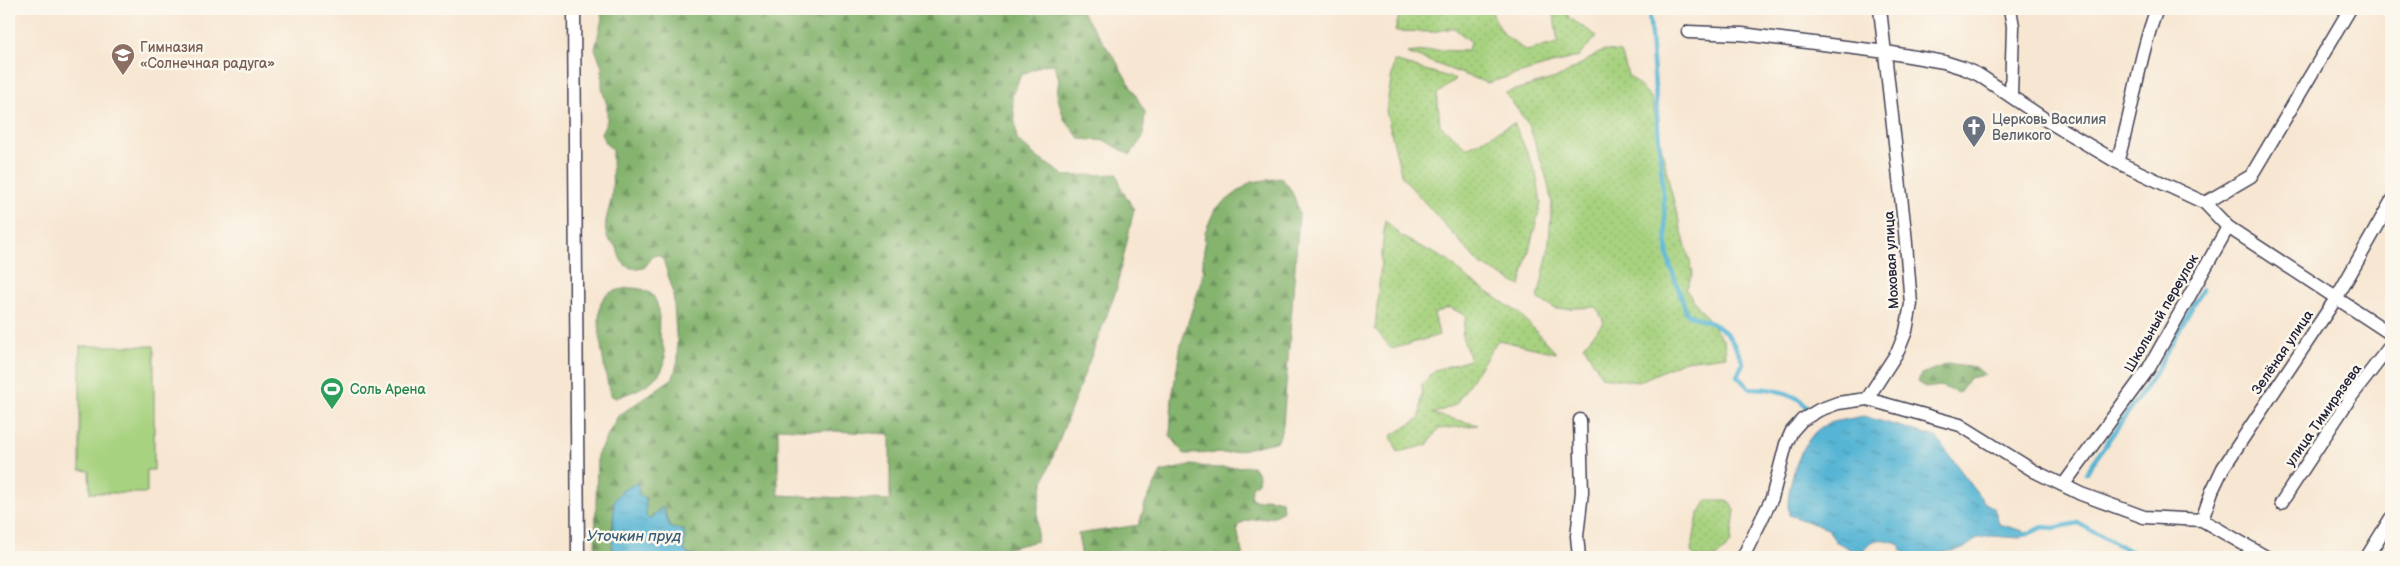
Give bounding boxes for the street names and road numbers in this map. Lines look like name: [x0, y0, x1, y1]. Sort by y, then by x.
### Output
street label: Моховая улица: [1880, 210, 1903, 309]
street label: Школьный переулок: [2121, 251, 2202, 375]
street label: Зелёная улица: [2248, 306, 2317, 398]
street label: улица Тимирязева: [2282, 360, 2366, 470]

